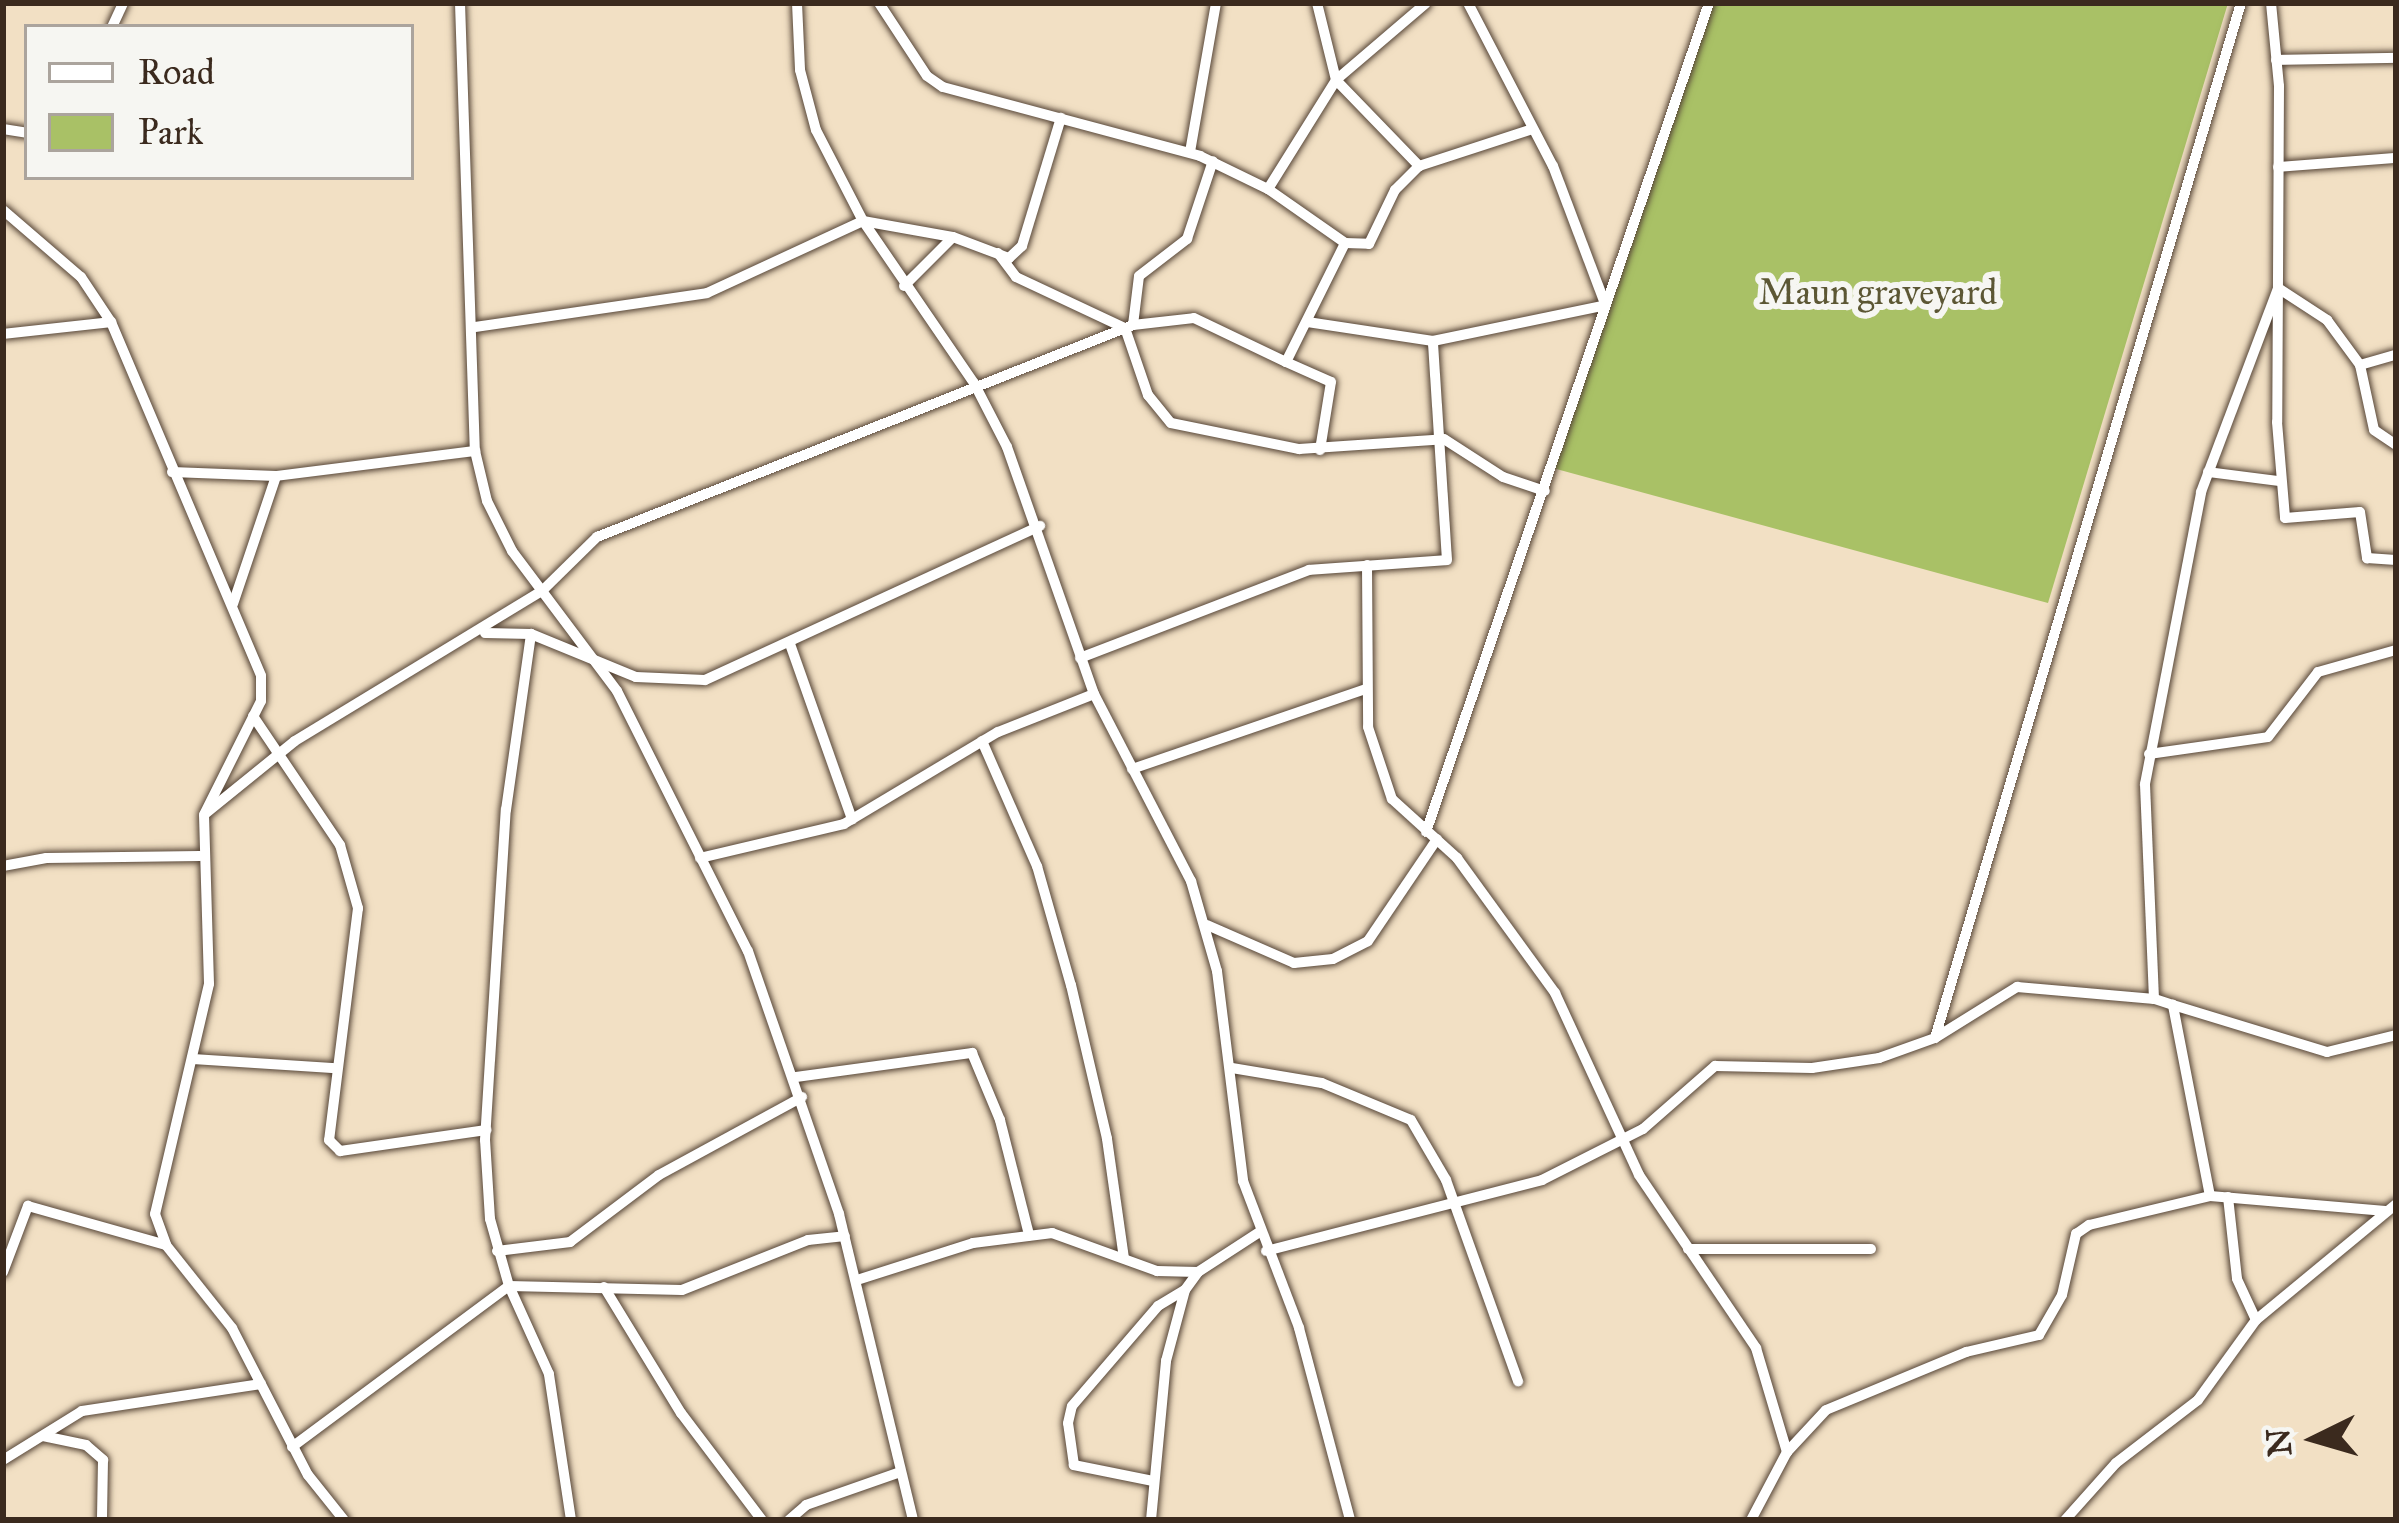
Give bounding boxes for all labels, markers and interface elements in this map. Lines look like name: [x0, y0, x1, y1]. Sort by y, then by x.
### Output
legend: [24, 24, 414, 180]
text: Road: [138, 50, 215, 94]
text: Park: [138, 110, 203, 154]
park label: Maun graveyard: [1759, 271, 1997, 315]
north arrow: [2255, 1379, 2375, 1499]
text: N: [2258, 1426, 2300, 1458]

